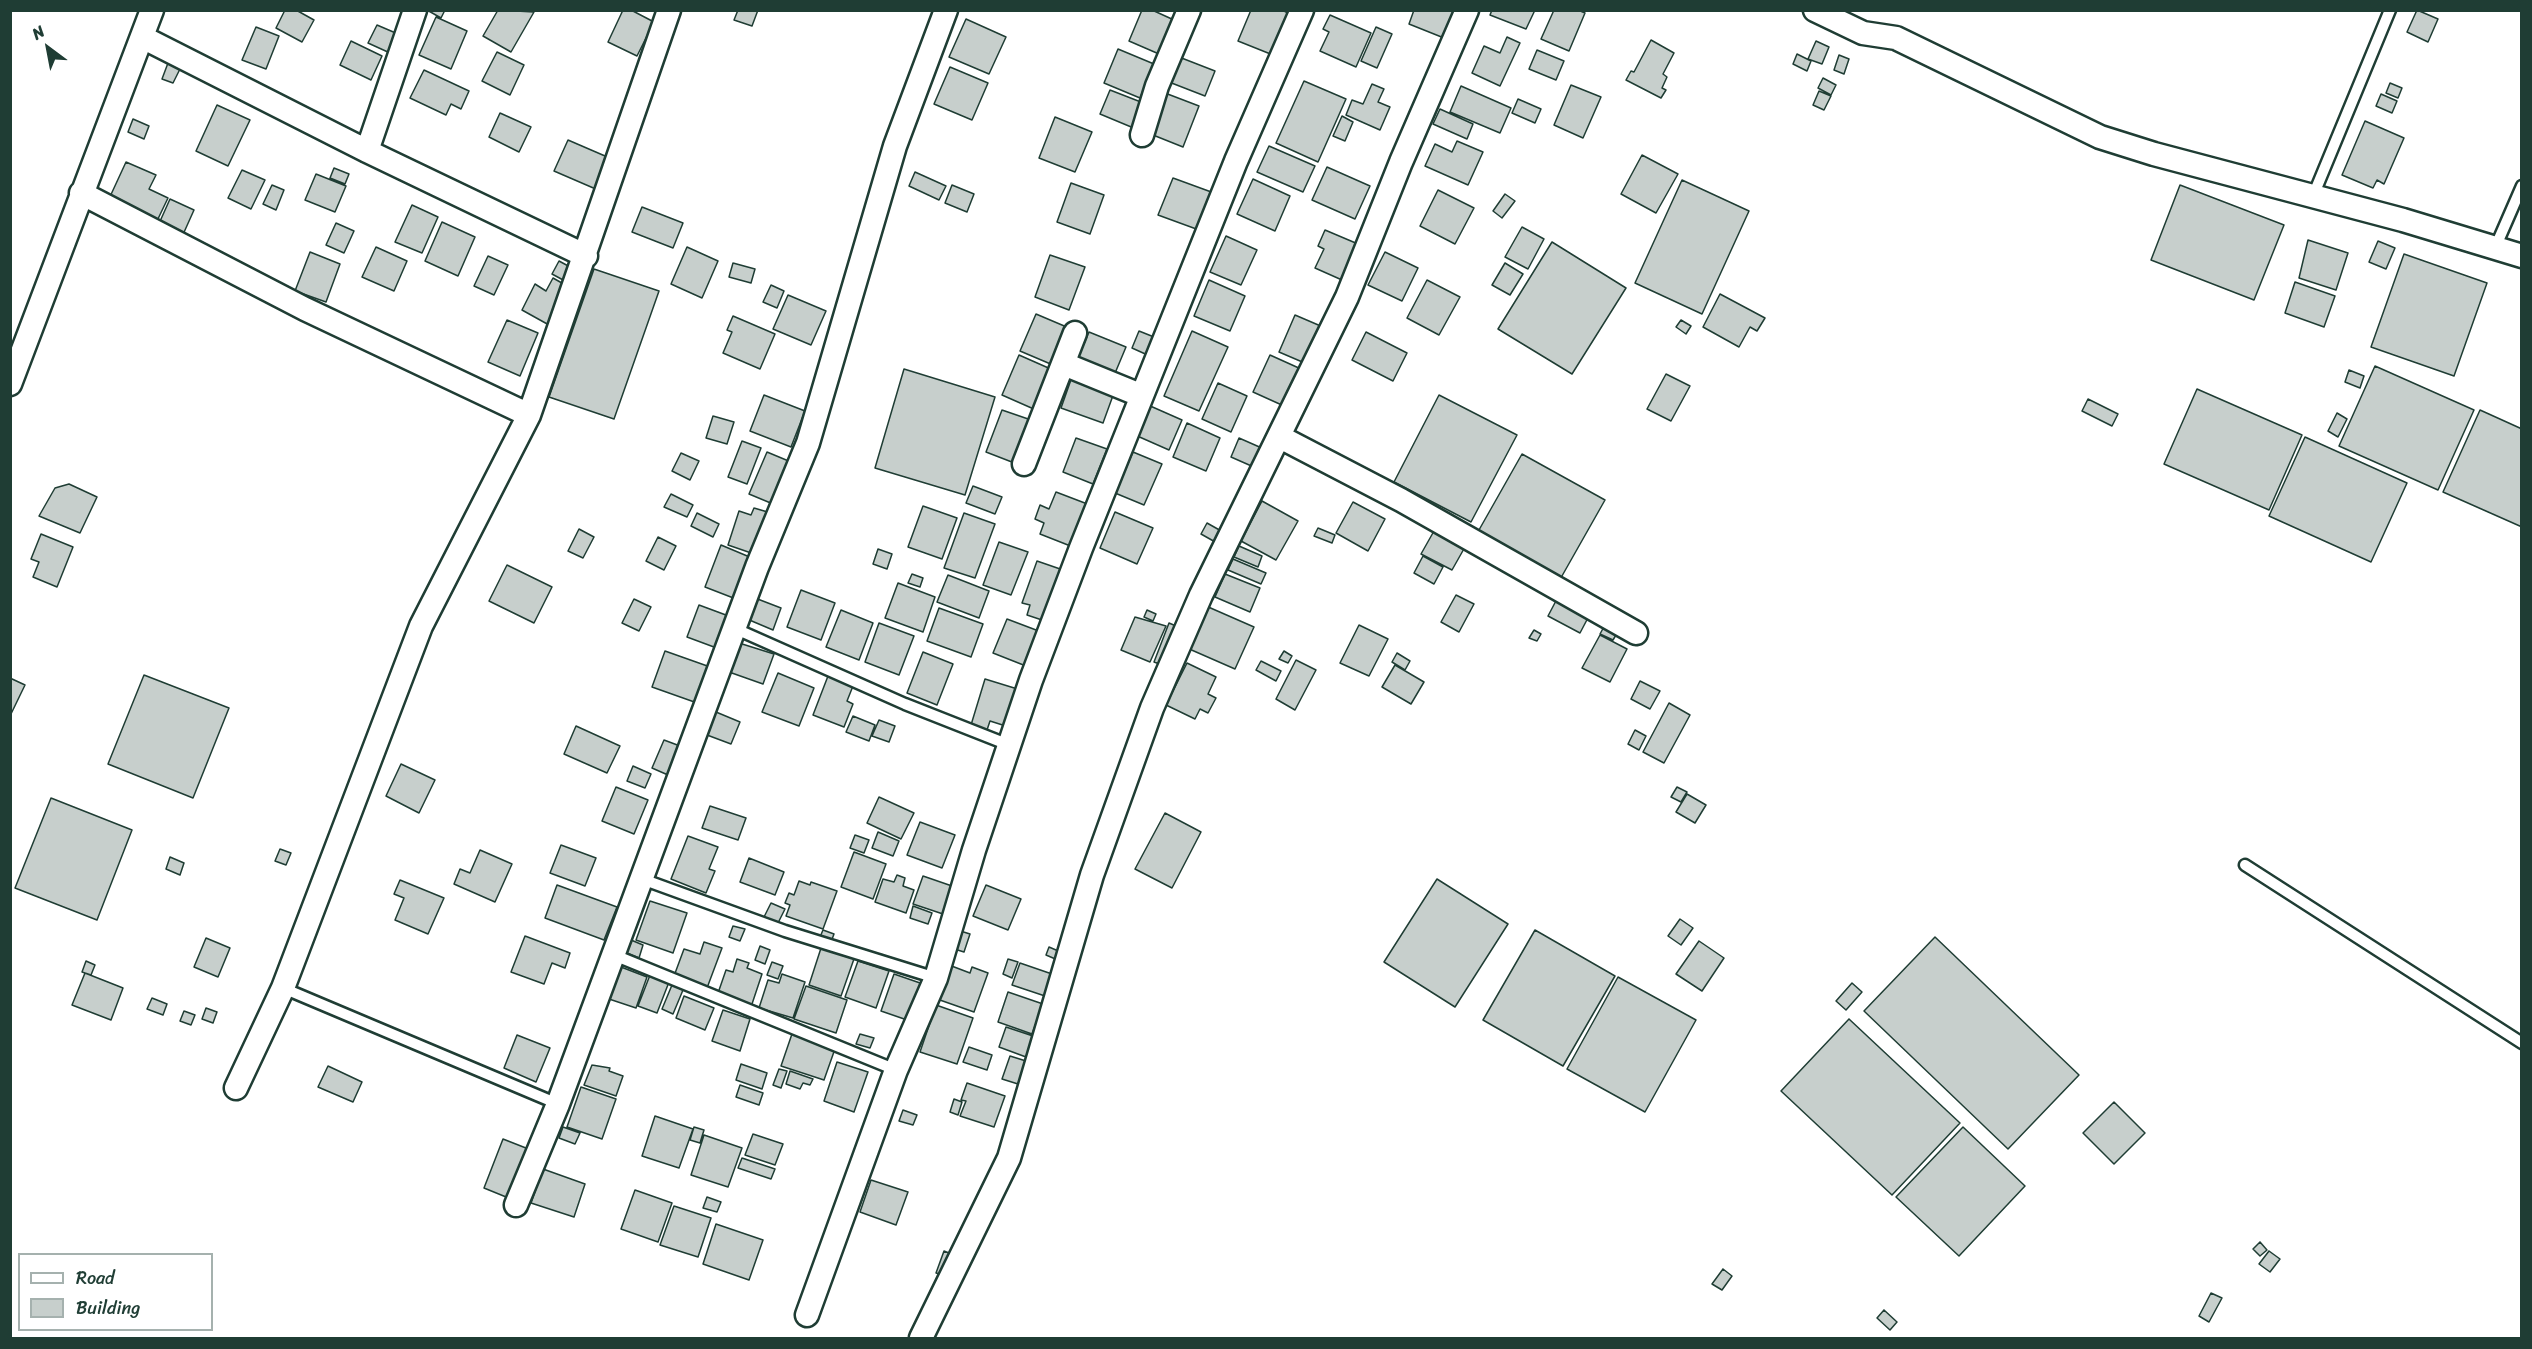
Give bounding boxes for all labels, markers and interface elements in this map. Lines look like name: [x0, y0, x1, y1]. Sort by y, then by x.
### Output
text: N: [26, 17, 51, 48]
north arrow: [18, 18, 78, 78]
legend: [18, 1253, 213, 1331]
text: Road: [76, 1262, 115, 1294]
text: Building: [76, 1292, 140, 1324]

